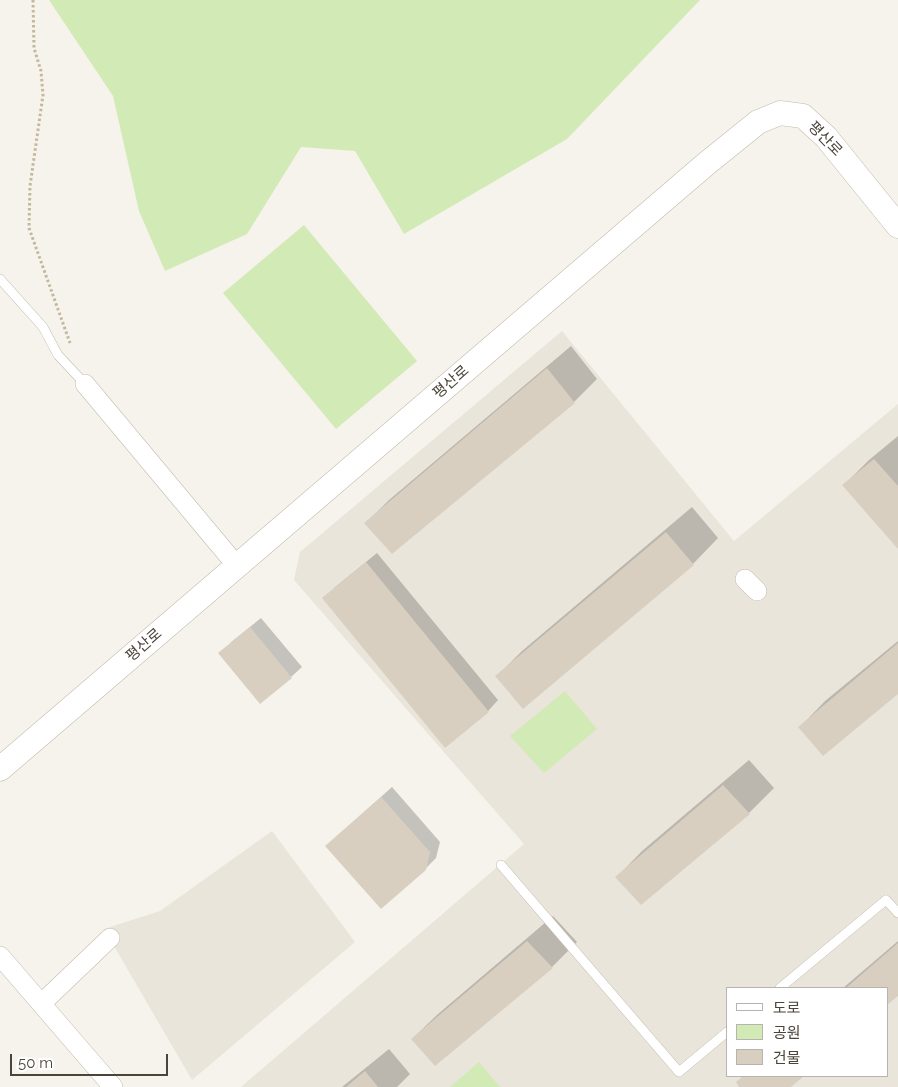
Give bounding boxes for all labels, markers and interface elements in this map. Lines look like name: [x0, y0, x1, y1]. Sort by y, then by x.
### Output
street label: 평산로: [804, 118, 846, 160]
street label: 평산로: [429, 362, 473, 402]
street label: 평산로: [122, 625, 166, 665]
legend: [726, 987, 888, 1077]
text: 도로: [773, 999, 801, 1017]
text: 공원: [773, 1024, 801, 1042]
scale bar: [12, 1044, 170, 1076]
text: 건물: [773, 1049, 801, 1067]
text: 50 m: [18, 1054, 53, 1072]

